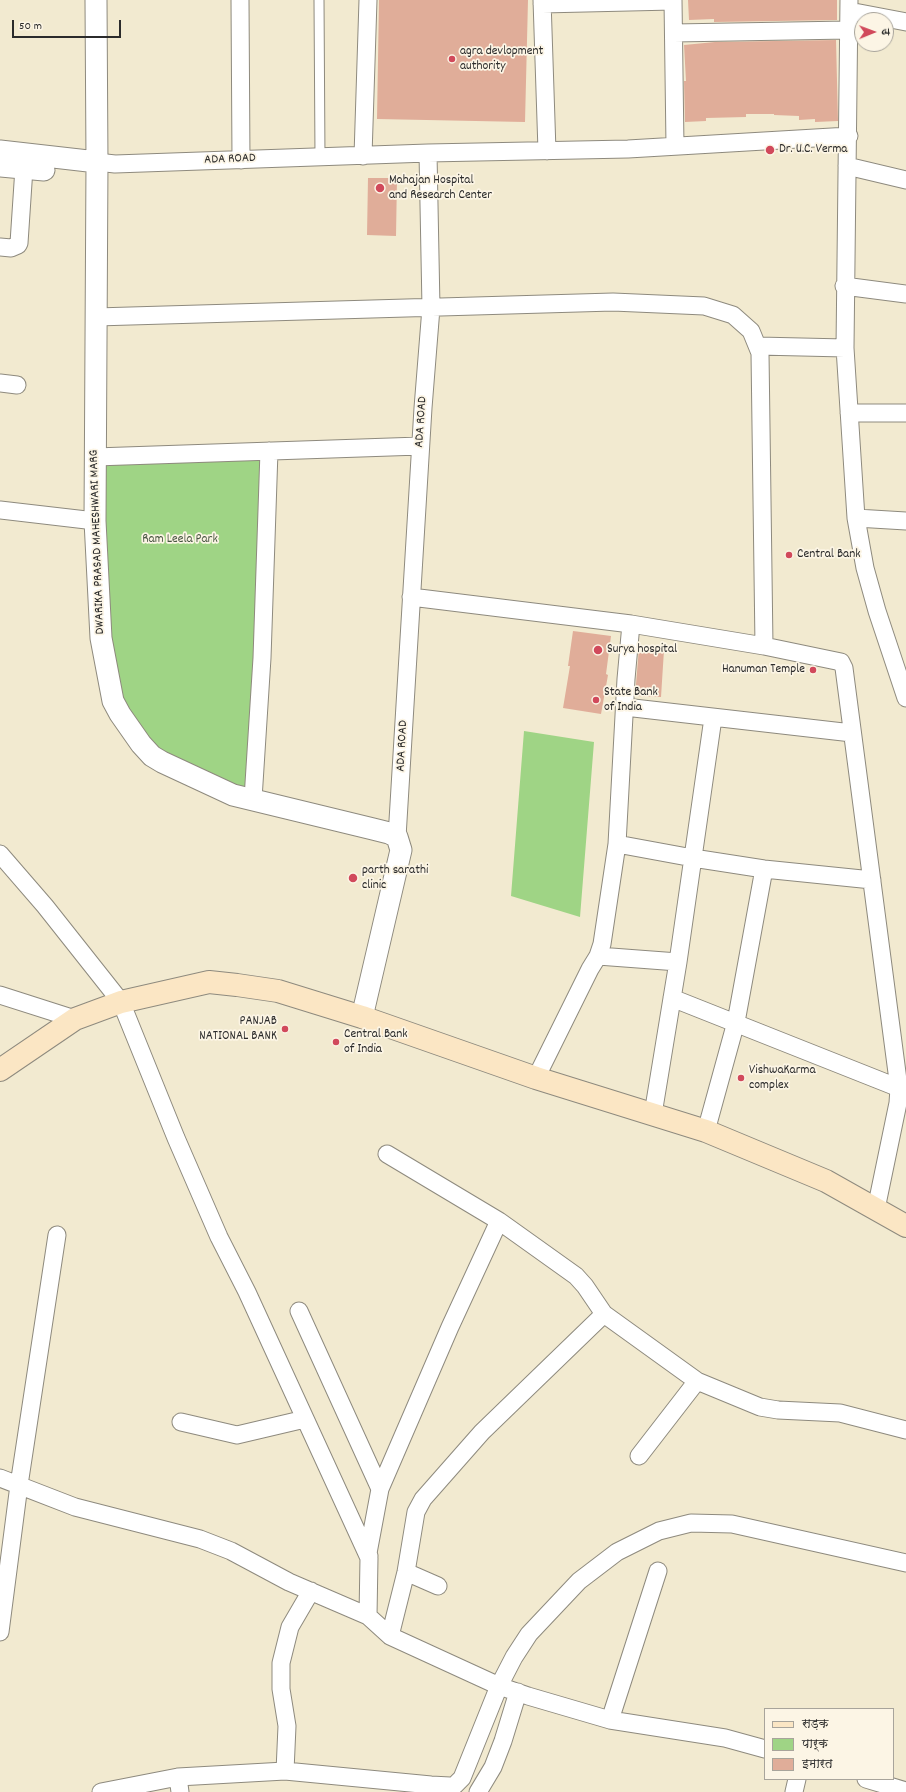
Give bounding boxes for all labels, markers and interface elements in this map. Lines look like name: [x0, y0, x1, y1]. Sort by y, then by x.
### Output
scale bar: [14, 12, 123, 38]
north arrow: [854, 12, 894, 52]
text: 50 m: [19, 18, 42, 35]
text: उ: [877, 29, 893, 35]
place label: agra devlopment authority: [460, 44, 543, 75]
marker: agra devlopment authority: [447, 54, 457, 64]
place label: Dr. U.C. Verma: [779, 142, 847, 158]
marker: Dr. U.C. Verma: [764, 144, 776, 156]
street label: ADA ROAD: [204, 151, 256, 169]
place label: Mahajan Hospital and Research Center: [389, 173, 492, 204]
marker: Mahajan Hospital and Research Center: [374, 182, 386, 194]
street label: ADA ROAD: [412, 396, 432, 448]
street label: DWARIKA PRASAD MAHESHWARI MARG: [87, 449, 109, 635]
park label: Ram Leela Park: [142, 532, 218, 548]
place label: Central Bank: [797, 547, 861, 563]
marker: Central Bank: [784, 550, 794, 560]
place label: Surya hospital: [607, 642, 677, 658]
marker: Surya hospital: [592, 644, 604, 656]
place label: Hanuman Temple: [722, 662, 805, 678]
marker: Hanuman Temple: [808, 665, 818, 675]
place label: State Bank of India: [604, 685, 658, 716]
marker: State Bank of India: [591, 695, 601, 705]
street label: ADA ROAD: [394, 720, 412, 772]
place label: parth sarathi clinic: [362, 863, 428, 894]
marker: parth sarathi clinic: [347, 872, 359, 884]
place label: PANJAB NATIONAL BANK: [199, 1014, 277, 1045]
marker: PANJAB NATIONAL BANK: [280, 1024, 290, 1034]
place label: Central Bank of India: [344, 1027, 408, 1058]
marker: Central Bank of India: [331, 1037, 341, 1047]
place label: VishwaKarma complex: [749, 1063, 815, 1094]
marker: VishwaKarma complex: [736, 1073, 746, 1083]
legend: [764, 1708, 894, 1780]
text: सड़क: [802, 1716, 829, 1733]
text: पार्क: [802, 1736, 828, 1753]
text: इमारत: [802, 1756, 832, 1773]

